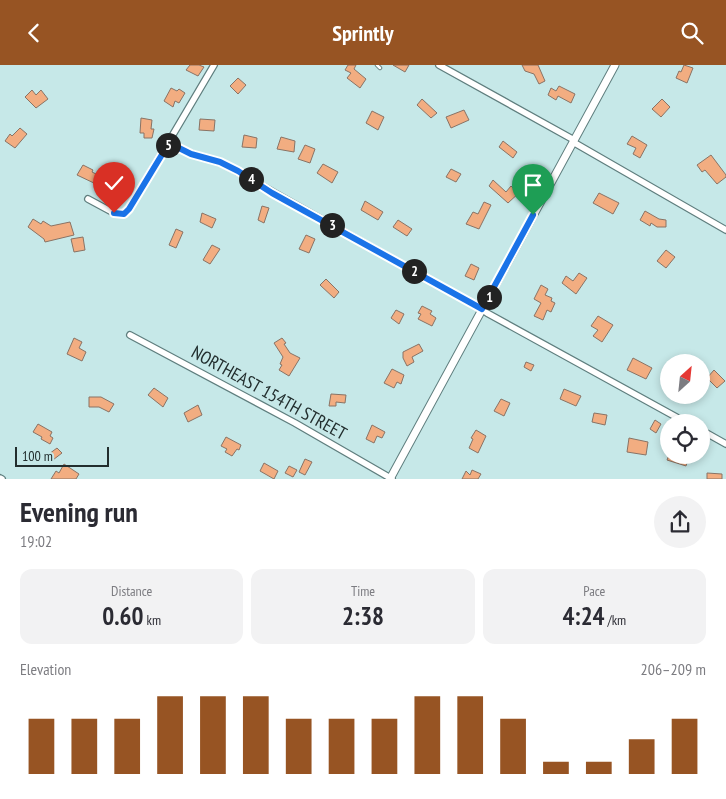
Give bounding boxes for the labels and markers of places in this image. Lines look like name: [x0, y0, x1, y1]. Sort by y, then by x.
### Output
pin: 5: [156, 133, 180, 157]
pin: [93, 162, 135, 213]
pin: [512, 164, 554, 215]
pin: 4: [238, 167, 264, 191]
pin: 3: [320, 213, 344, 237]
pin: 2: [402, 259, 426, 283]
pin: 1: [476, 285, 502, 309]

